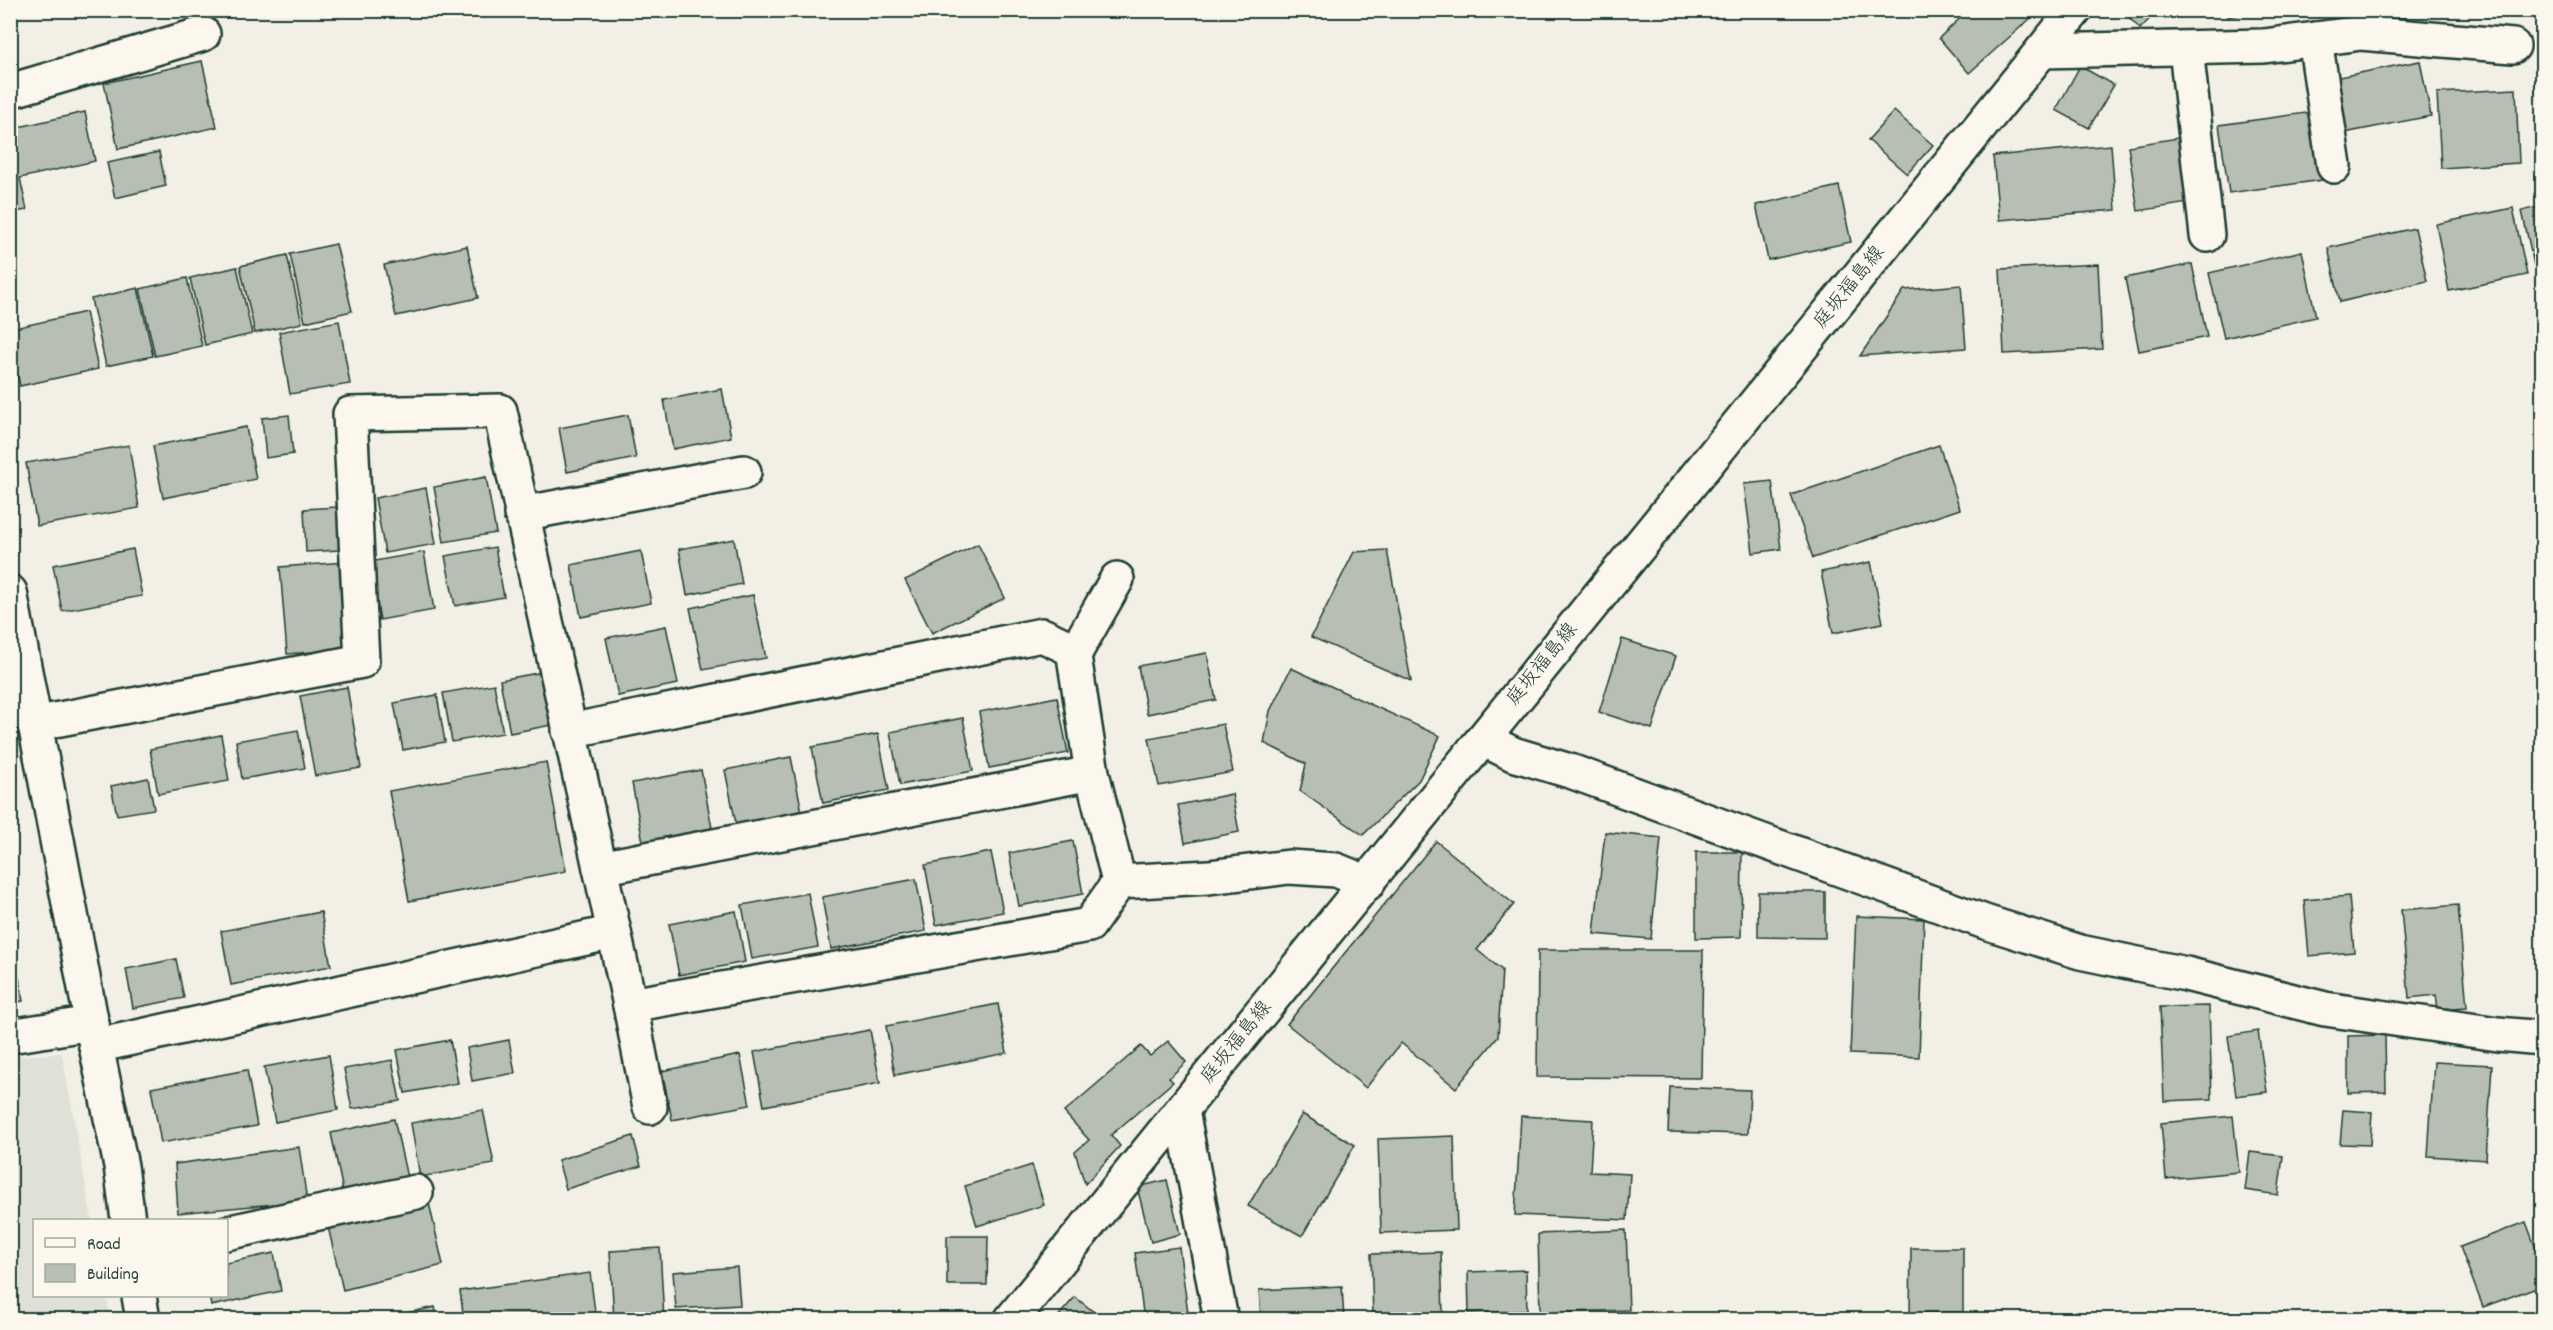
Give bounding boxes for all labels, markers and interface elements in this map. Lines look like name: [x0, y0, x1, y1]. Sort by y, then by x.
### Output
street label: 庭坂福島線: [1808, 240, 1892, 336]
street label: 庭坂福島線: [1501, 617, 1585, 713]
street label: 庭坂福島線: [1195, 995, 1279, 1091]
legend: [33, 1219, 228, 1297]
text: Road: [87, 1233, 121, 1258]
text: Building: [87, 1263, 139, 1288]

